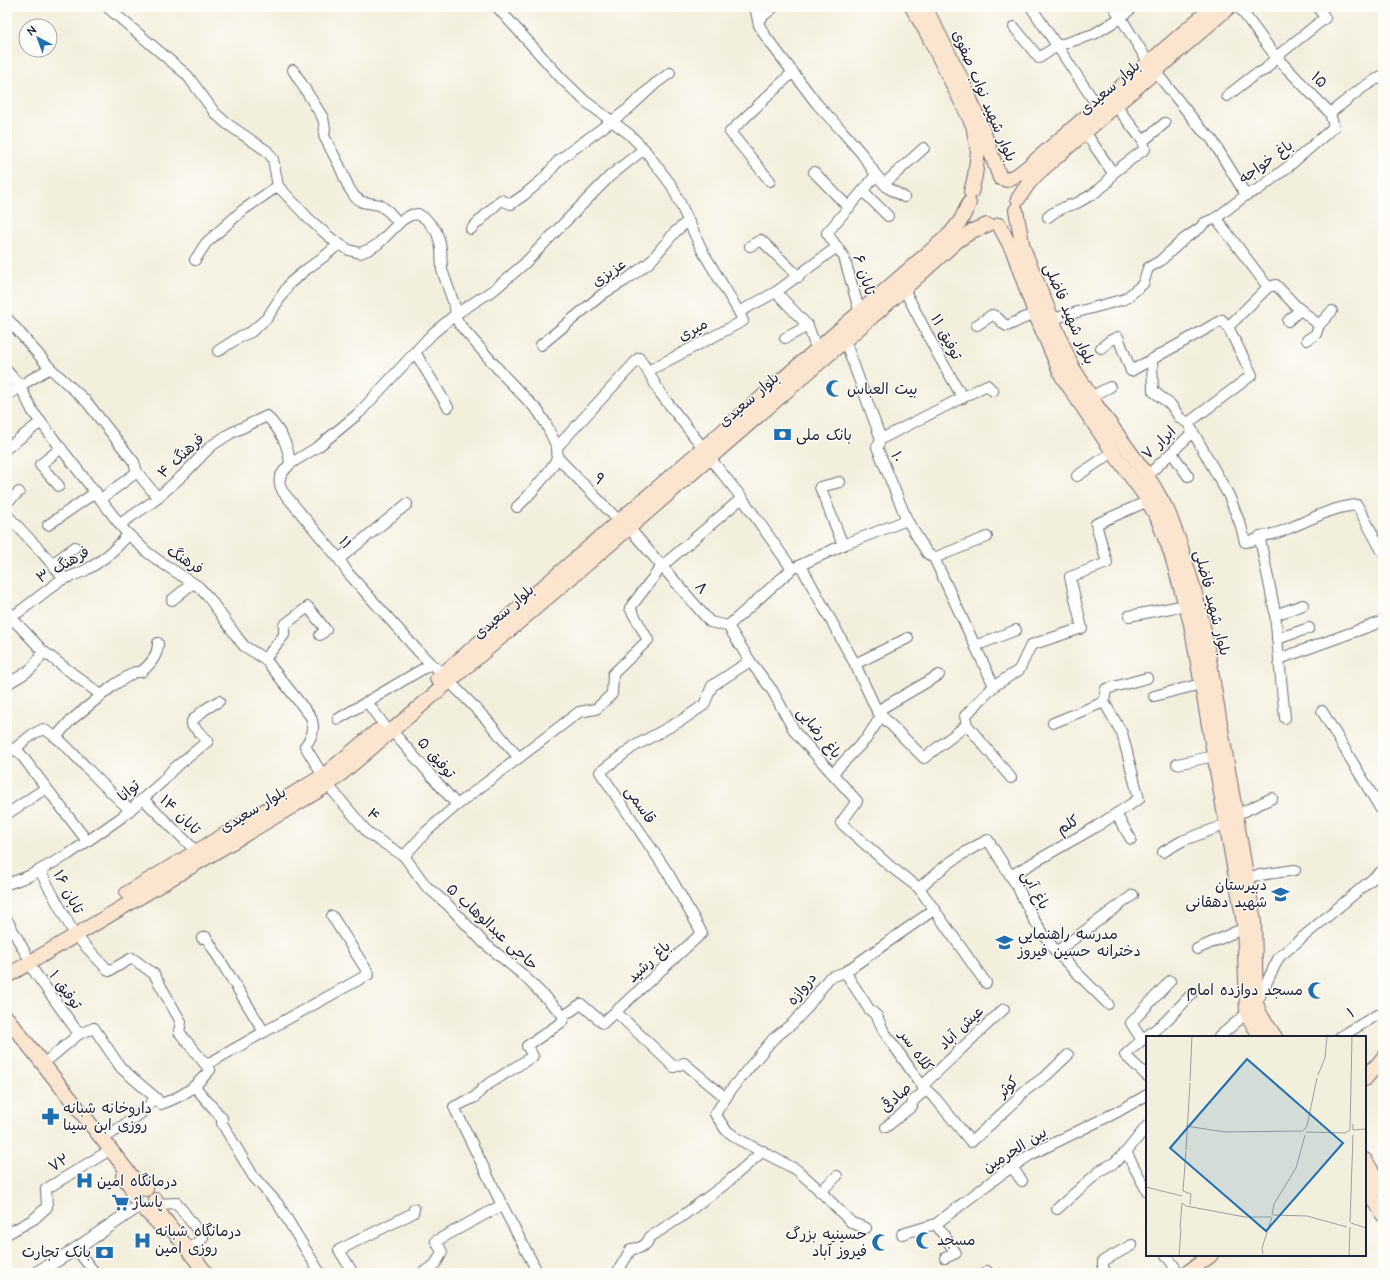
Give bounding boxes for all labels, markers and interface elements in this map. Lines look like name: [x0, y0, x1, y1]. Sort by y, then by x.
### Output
north arrow: [18, 18, 58, 58]
text: N: [24, 23, 39, 39]
street label: بلوار شهید نواب صفوی: [947, 27, 1021, 165]
street label: بلوار سعیدی: [1075, 56, 1145, 120]
street label: ۱۵: [1306, 67, 1332, 93]
street label: باغ خواجه: [1235, 135, 1297, 189]
street label: تابان ۶: [848, 252, 881, 299]
street label: عزیزی: [588, 254, 630, 292]
street label: بلوار شهید فاضلی: [1038, 260, 1100, 368]
street label: توفیق ۱۱: [925, 310, 967, 364]
street label: میری: [674, 313, 712, 347]
street label: بلوار سعیدی: [714, 368, 784, 432]
mosque icon: بیت العباس: [824, 379, 844, 399]
place label: بیت العباس: [847, 379, 918, 400]
street label: ابرار ۷: [1137, 421, 1181, 465]
bank icon: بانک ملی: [773, 425, 793, 445]
place label: بانک ملی: [796, 425, 852, 446]
street label: فرهنگ ۴: [153, 429, 209, 483]
street label: ۱۰: [885, 448, 909, 466]
street label: ۹: [588, 468, 610, 490]
street label: ۱۱: [333, 532, 357, 554]
street label: فرهنگ: [163, 540, 207, 580]
street label: فرهنگ ۳: [33, 541, 93, 589]
street label: بلوار شهید فاضلی: [1189, 548, 1235, 658]
street label: ۸: [690, 577, 712, 599]
street label: بلوار سعیدی: [469, 580, 539, 644]
street label: باغ رضایی: [792, 703, 846, 763]
street label: توفیق ۵: [412, 733, 460, 784]
street label: توانا: [113, 775, 145, 807]
street label: بلوار سعیدی: [216, 782, 290, 838]
street label: قاسمی: [620, 782, 660, 828]
street label: تابان ۱۴: [155, 790, 206, 840]
street label: ۴: [361, 804, 385, 826]
street label: کلم: [1053, 810, 1084, 841]
street label: تابان ۱۶: [48, 866, 89, 918]
street label: باغ آبی: [1016, 867, 1054, 913]
place label: دبیرستان شهید دهقانی: [1186, 875, 1267, 913]
street label: حاجی عبدالوهاب ۵: [441, 879, 543, 975]
school or university icon: دبیرستان شهید دهقانی: [1270, 884, 1290, 904]
place label: مدرسه راهنمایی دخترانه حسین فیروز: [1017, 924, 1141, 962]
school or university icon: مدرسه راهنمایی دخترانه حسین فیروز: [995, 933, 1015, 953]
street label: باغ رشید: [622, 936, 676, 988]
street label: توفیق ۱: [44, 966, 87, 1014]
street label: دروازه: [782, 968, 822, 1010]
place label: مسجد دوازده امام: [1186, 980, 1303, 1001]
mosque icon: مسجد دوازده امام: [1306, 980, 1326, 1000]
street label: عیش آباد: [934, 1001, 988, 1055]
street label: ۱: [1343, 1003, 1359, 1023]
street label: کلاه سر: [893, 1024, 938, 1076]
inset map: [1146, 1036, 1366, 1256]
street label: کوثر: [991, 1072, 1024, 1104]
street label: صادقی: [875, 1077, 916, 1118]
place label: داروخانه شبانه روزی ابن سینا: [63, 1098, 152, 1136]
pharmacy icon: داروخانه شبانه روزی ابن سینا: [40, 1107, 60, 1127]
street label: بین الحرمین: [979, 1122, 1051, 1178]
street label: ۷۲: [45, 1149, 73, 1177]
hospital icon: درمانگاه امین: [74, 1171, 94, 1191]
place label: درمانگاه امین: [97, 1171, 177, 1192]
supermarket icon: پاساژ: [110, 1192, 130, 1212]
place label: پاساژ: [132, 1192, 163, 1213]
place label: درمانگاه شبانه روزی امین: [155, 1221, 241, 1259]
place label: حسینیه بزرگ فیروز آباد: [785, 1224, 867, 1262]
hospital icon: درمانگاه شبانه روزی امین: [132, 1230, 152, 1250]
mosque icon: مسجد: [914, 1230, 934, 1250]
place label: مسجد: [937, 1230, 976, 1251]
mosque icon: حسینیه بزرگ فیروز آباد: [870, 1233, 890, 1253]
place label: بانک تجارت: [22, 1242, 91, 1263]
bank icon: بانک تجارت: [94, 1242, 114, 1262]

